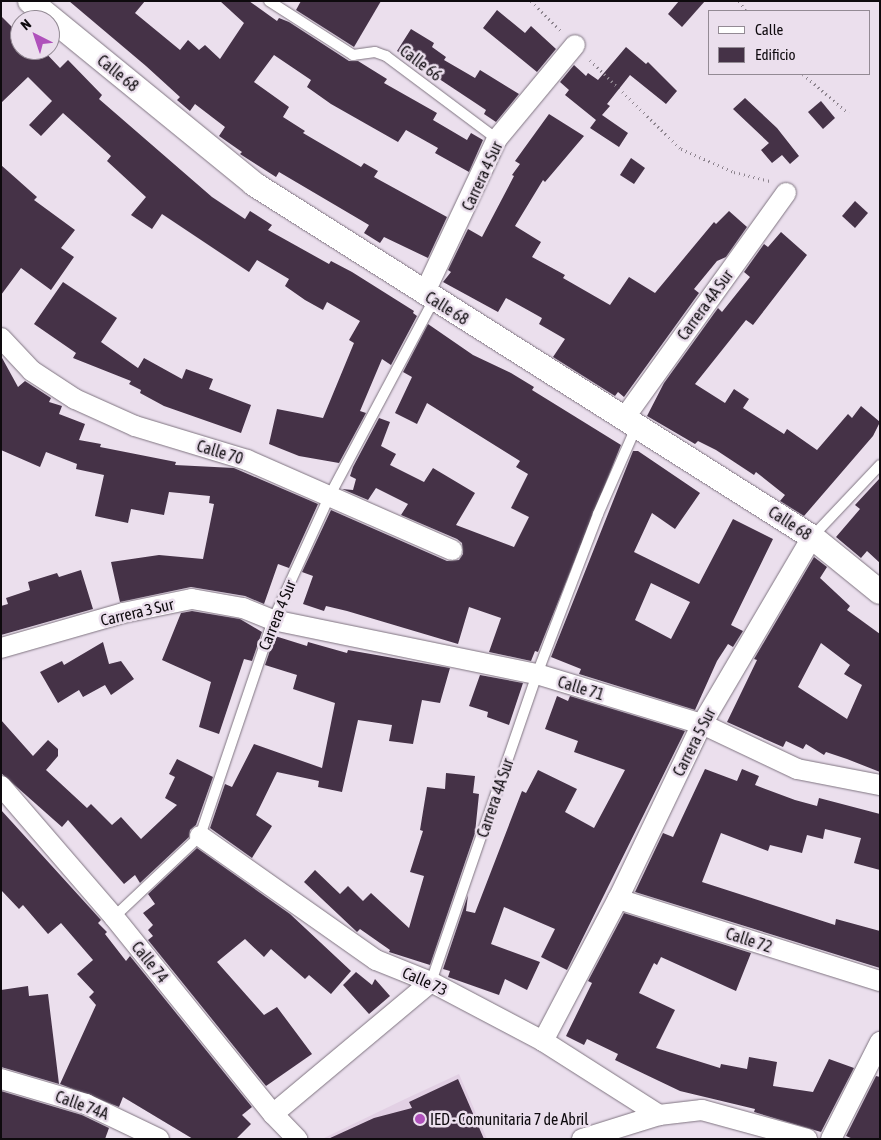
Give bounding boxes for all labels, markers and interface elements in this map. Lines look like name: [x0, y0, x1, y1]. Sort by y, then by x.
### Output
north arrow: [10, 10, 60, 60]
legend: [708, 10, 871, 75]
text: N: [17, 16, 34, 33]
text: Calle: [755, 21, 783, 38]
street label: Calle 66: [396, 41, 446, 85]
text: Edificio: [755, 46, 796, 63]
street label: Calle 68: [94, 51, 142, 95]
street label: Carrera 4 Sur: [458, 138, 506, 214]
street label: Carrera 4A Sur: [673, 266, 737, 344]
street label: Calle 68: [422, 287, 472, 329]
street label: Calle 70: [195, 436, 245, 468]
street label: Calle 68: [765, 502, 815, 544]
street label: Carrera 4 Sur: [254, 577, 300, 653]
street label: Carrera 3 Sur: [99, 594, 175, 630]
street label: Calle 71: [556, 672, 606, 704]
street label: Carrera 5 Sur: [669, 705, 719, 779]
street label: Carrera 4A Sur: [473, 756, 517, 840]
street label: Calle 72: [723, 924, 775, 956]
street label: Calle 74: [128, 938, 172, 986]
street label: Calle 73: [399, 963, 451, 999]
street label: Calle 74A: [53, 1087, 111, 1123]
place label: IED - Comunitaria 7 de Abril: [430, 1109, 589, 1129]
marker: IED - Comunitaria 7 de Abril: [414, 1113, 426, 1125]

